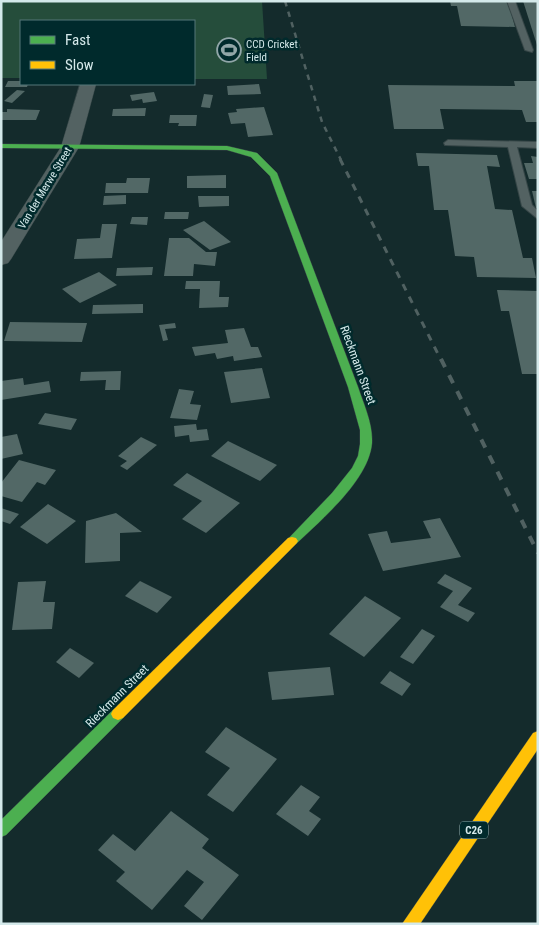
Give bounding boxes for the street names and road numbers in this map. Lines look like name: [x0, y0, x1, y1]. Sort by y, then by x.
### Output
street label: Van der Merwe Street: [15, 145, 75, 231]
street label: Rieckmann Street: [337, 324, 379, 407]
street label: Rieckmann Street: [83, 661, 152, 730]
road number: C26: [460, 822, 488, 838]

